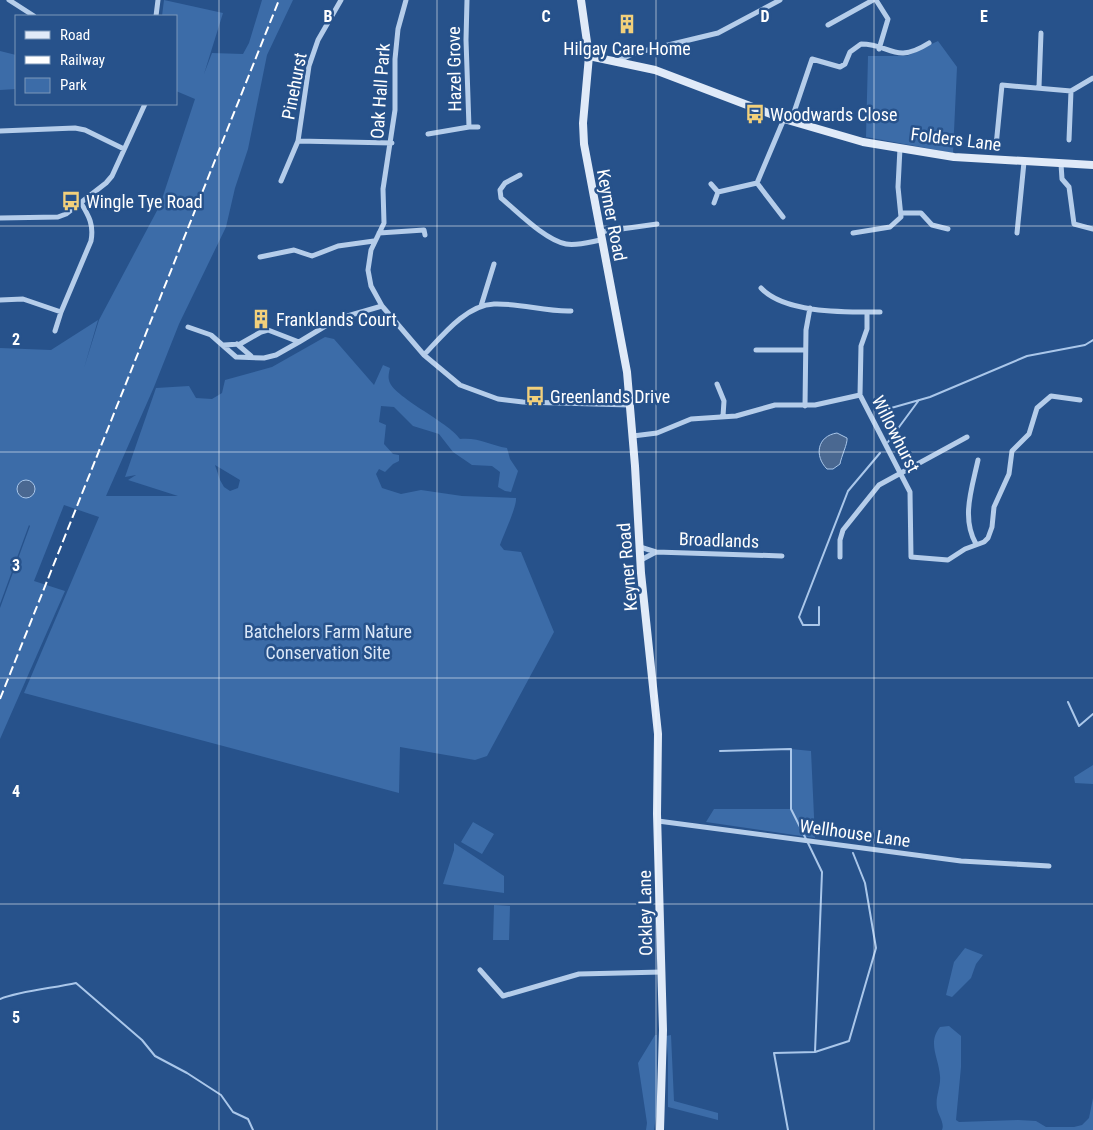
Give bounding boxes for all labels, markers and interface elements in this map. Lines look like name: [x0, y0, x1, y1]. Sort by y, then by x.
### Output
text: B: [324, 7, 333, 26]
text: C: [541, 7, 551, 26]
text: D: [760, 7, 770, 26]
text: E: [980, 7, 988, 26]
building icon: Hilgay Care Home: [616, 13, 638, 35]
legend: [15, 15, 178, 105]
text: Road: [60, 26, 90, 44]
street label: Hazel Grove: [443, 26, 465, 112]
place label: Hilgay Care Home: [563, 38, 691, 59]
street label: Oak Hall Park: [366, 42, 394, 140]
text: Railway: [60, 51, 105, 69]
street label: Pinehurst: [277, 51, 311, 121]
text: Park: [60, 76, 87, 94]
bus stop icon: Woodwards Close: [744, 103, 766, 125]
place label: Woodwards Close: [770, 104, 897, 125]
street label: Folders Lane: [909, 123, 1003, 155]
street label: Keymer Road: [593, 167, 631, 263]
bus stop icon: Wingle Tye Road: [60, 190, 82, 212]
place label: Wingle Tye Road: [86, 191, 203, 212]
building icon: Franklands Court: [250, 308, 272, 330]
place label: Franklands Court: [276, 309, 397, 330]
text: 2: [12, 330, 20, 349]
bus stop icon: Greenlands Drive: [524, 385, 546, 407]
place label: Greenlands Drive: [550, 386, 670, 407]
street label: Willowhurst: [868, 392, 924, 476]
street label: Keyner Road: [613, 522, 641, 612]
street label: Broadlands: [678, 528, 760, 552]
text: 3: [12, 556, 20, 575]
park label: Batchelors Farm Nature Conservation Site: [244, 621, 412, 663]
text: 4: [12, 782, 20, 801]
street label: Wellhouse Lane: [798, 815, 912, 851]
street label: Ockley Lane: [634, 870, 656, 956]
text: 5: [12, 1008, 20, 1027]

